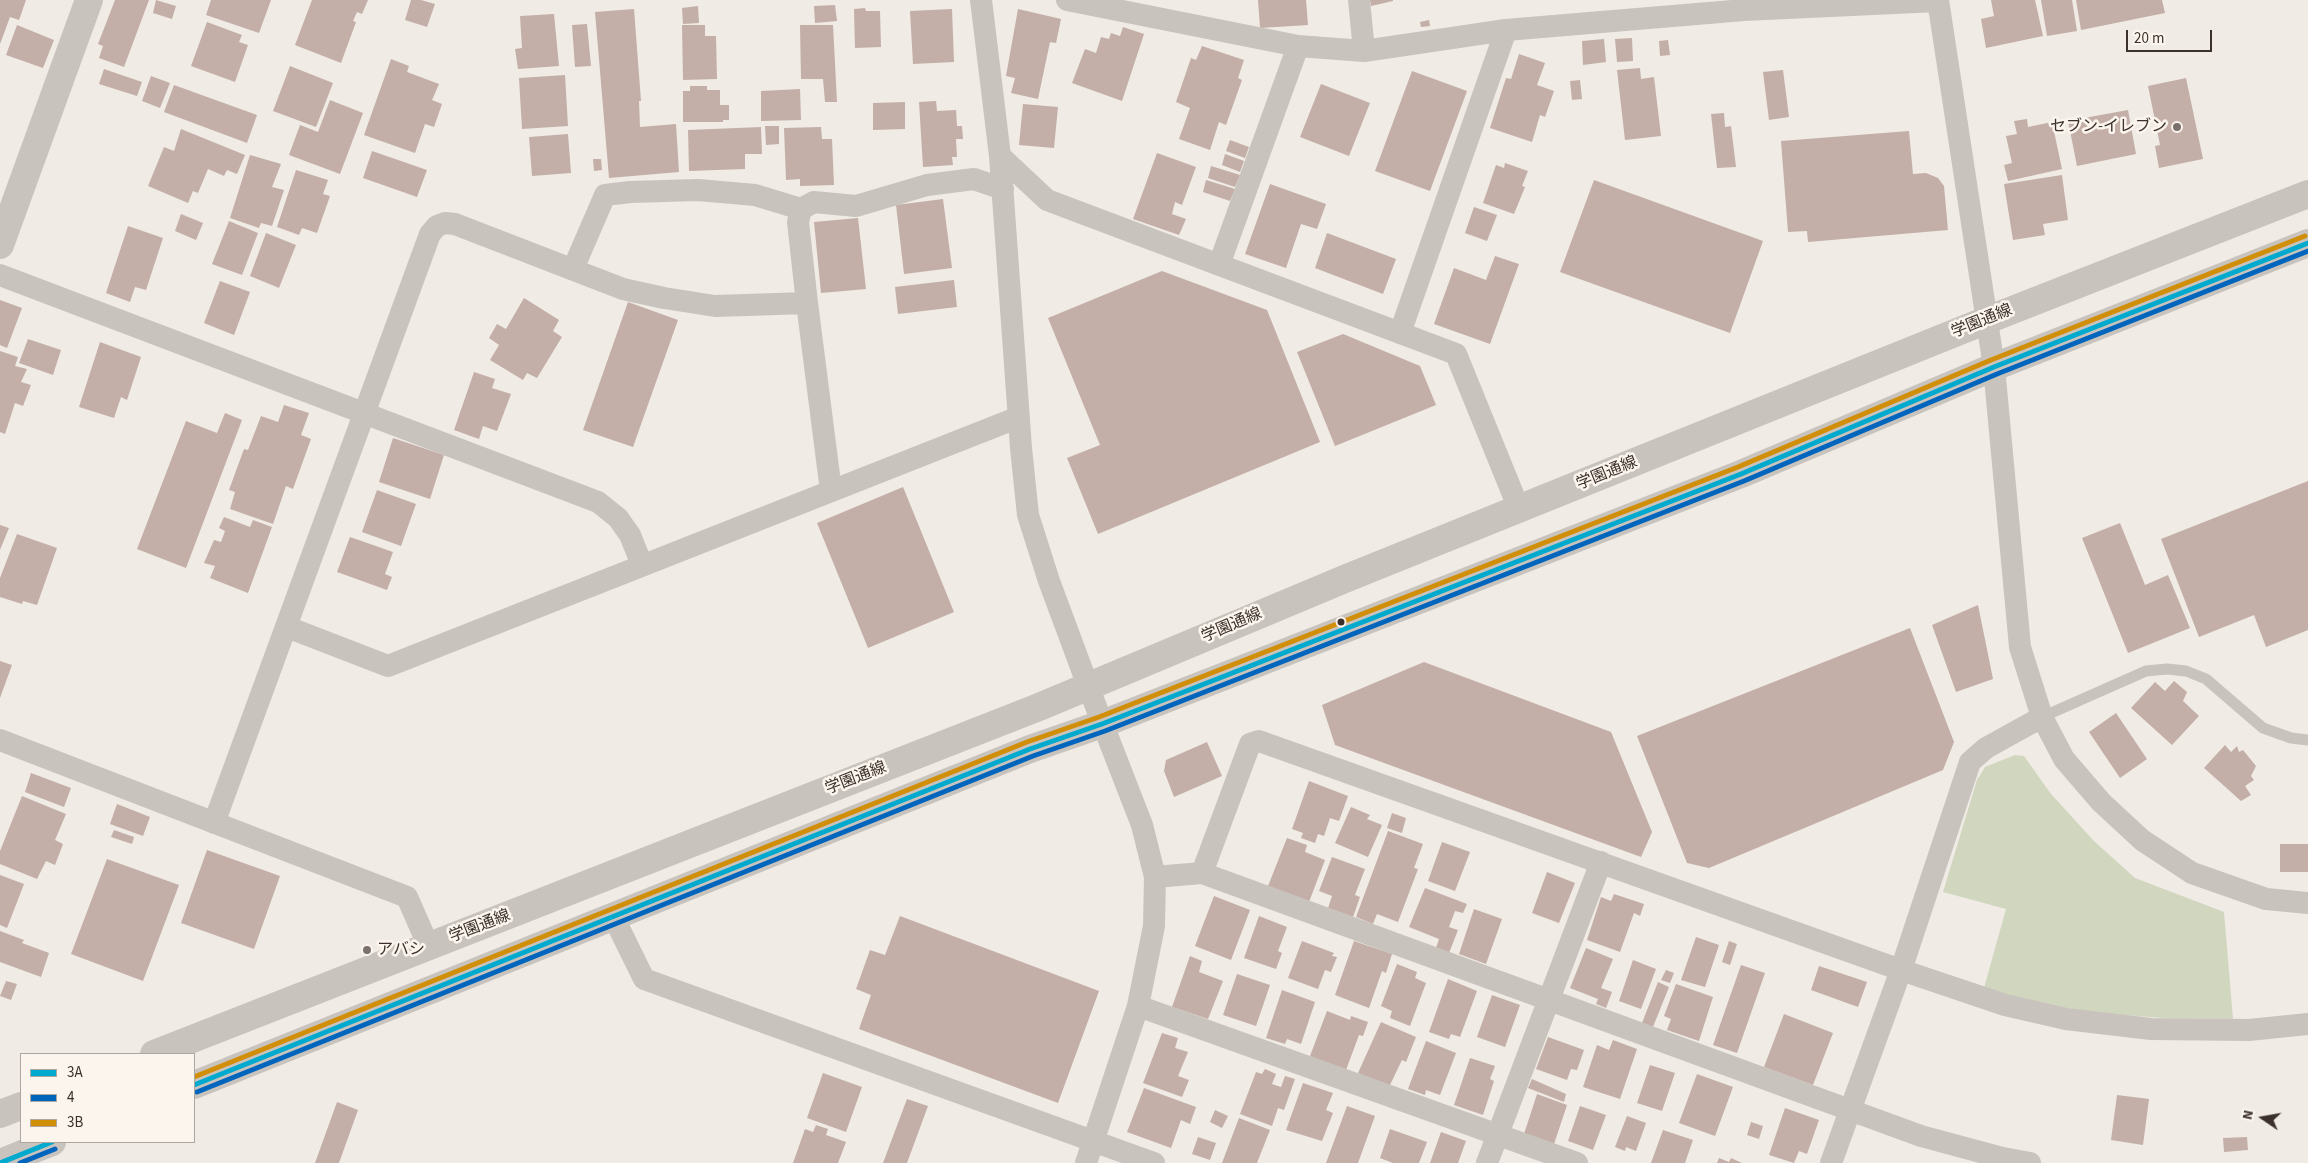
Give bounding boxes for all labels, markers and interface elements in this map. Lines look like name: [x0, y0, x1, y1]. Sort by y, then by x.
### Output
scale bar: [2128, 20, 2214, 52]
text: 20 m: [2134, 28, 2164, 49]
place label: セブン-イレブン: [2050, 117, 2167, 137]
marker: セブン-イレブン: [2171, 121, 2183, 133]
street label: 学園通線: [1949, 301, 2015, 343]
street label: 学園通線: [1574, 453, 1640, 495]
street label: 学園通線: [1199, 605, 1265, 647]
unlabelled marker: [1336, 617, 1346, 627]
street label: 学園通線: [823, 759, 889, 799]
street label: 学園通線: [447, 907, 513, 947]
place label: アバシ: [377, 940, 425, 960]
marker: アバシ: [361, 944, 373, 956]
legend: [20, 1053, 195, 1143]
text: 3A: [67, 1062, 83, 1083]
text: 4: [67, 1087, 74, 1108]
north arrow: [2238, 1093, 2288, 1143]
text: N: [2238, 1108, 2259, 1122]
text: 3B: [67, 1112, 83, 1133]

